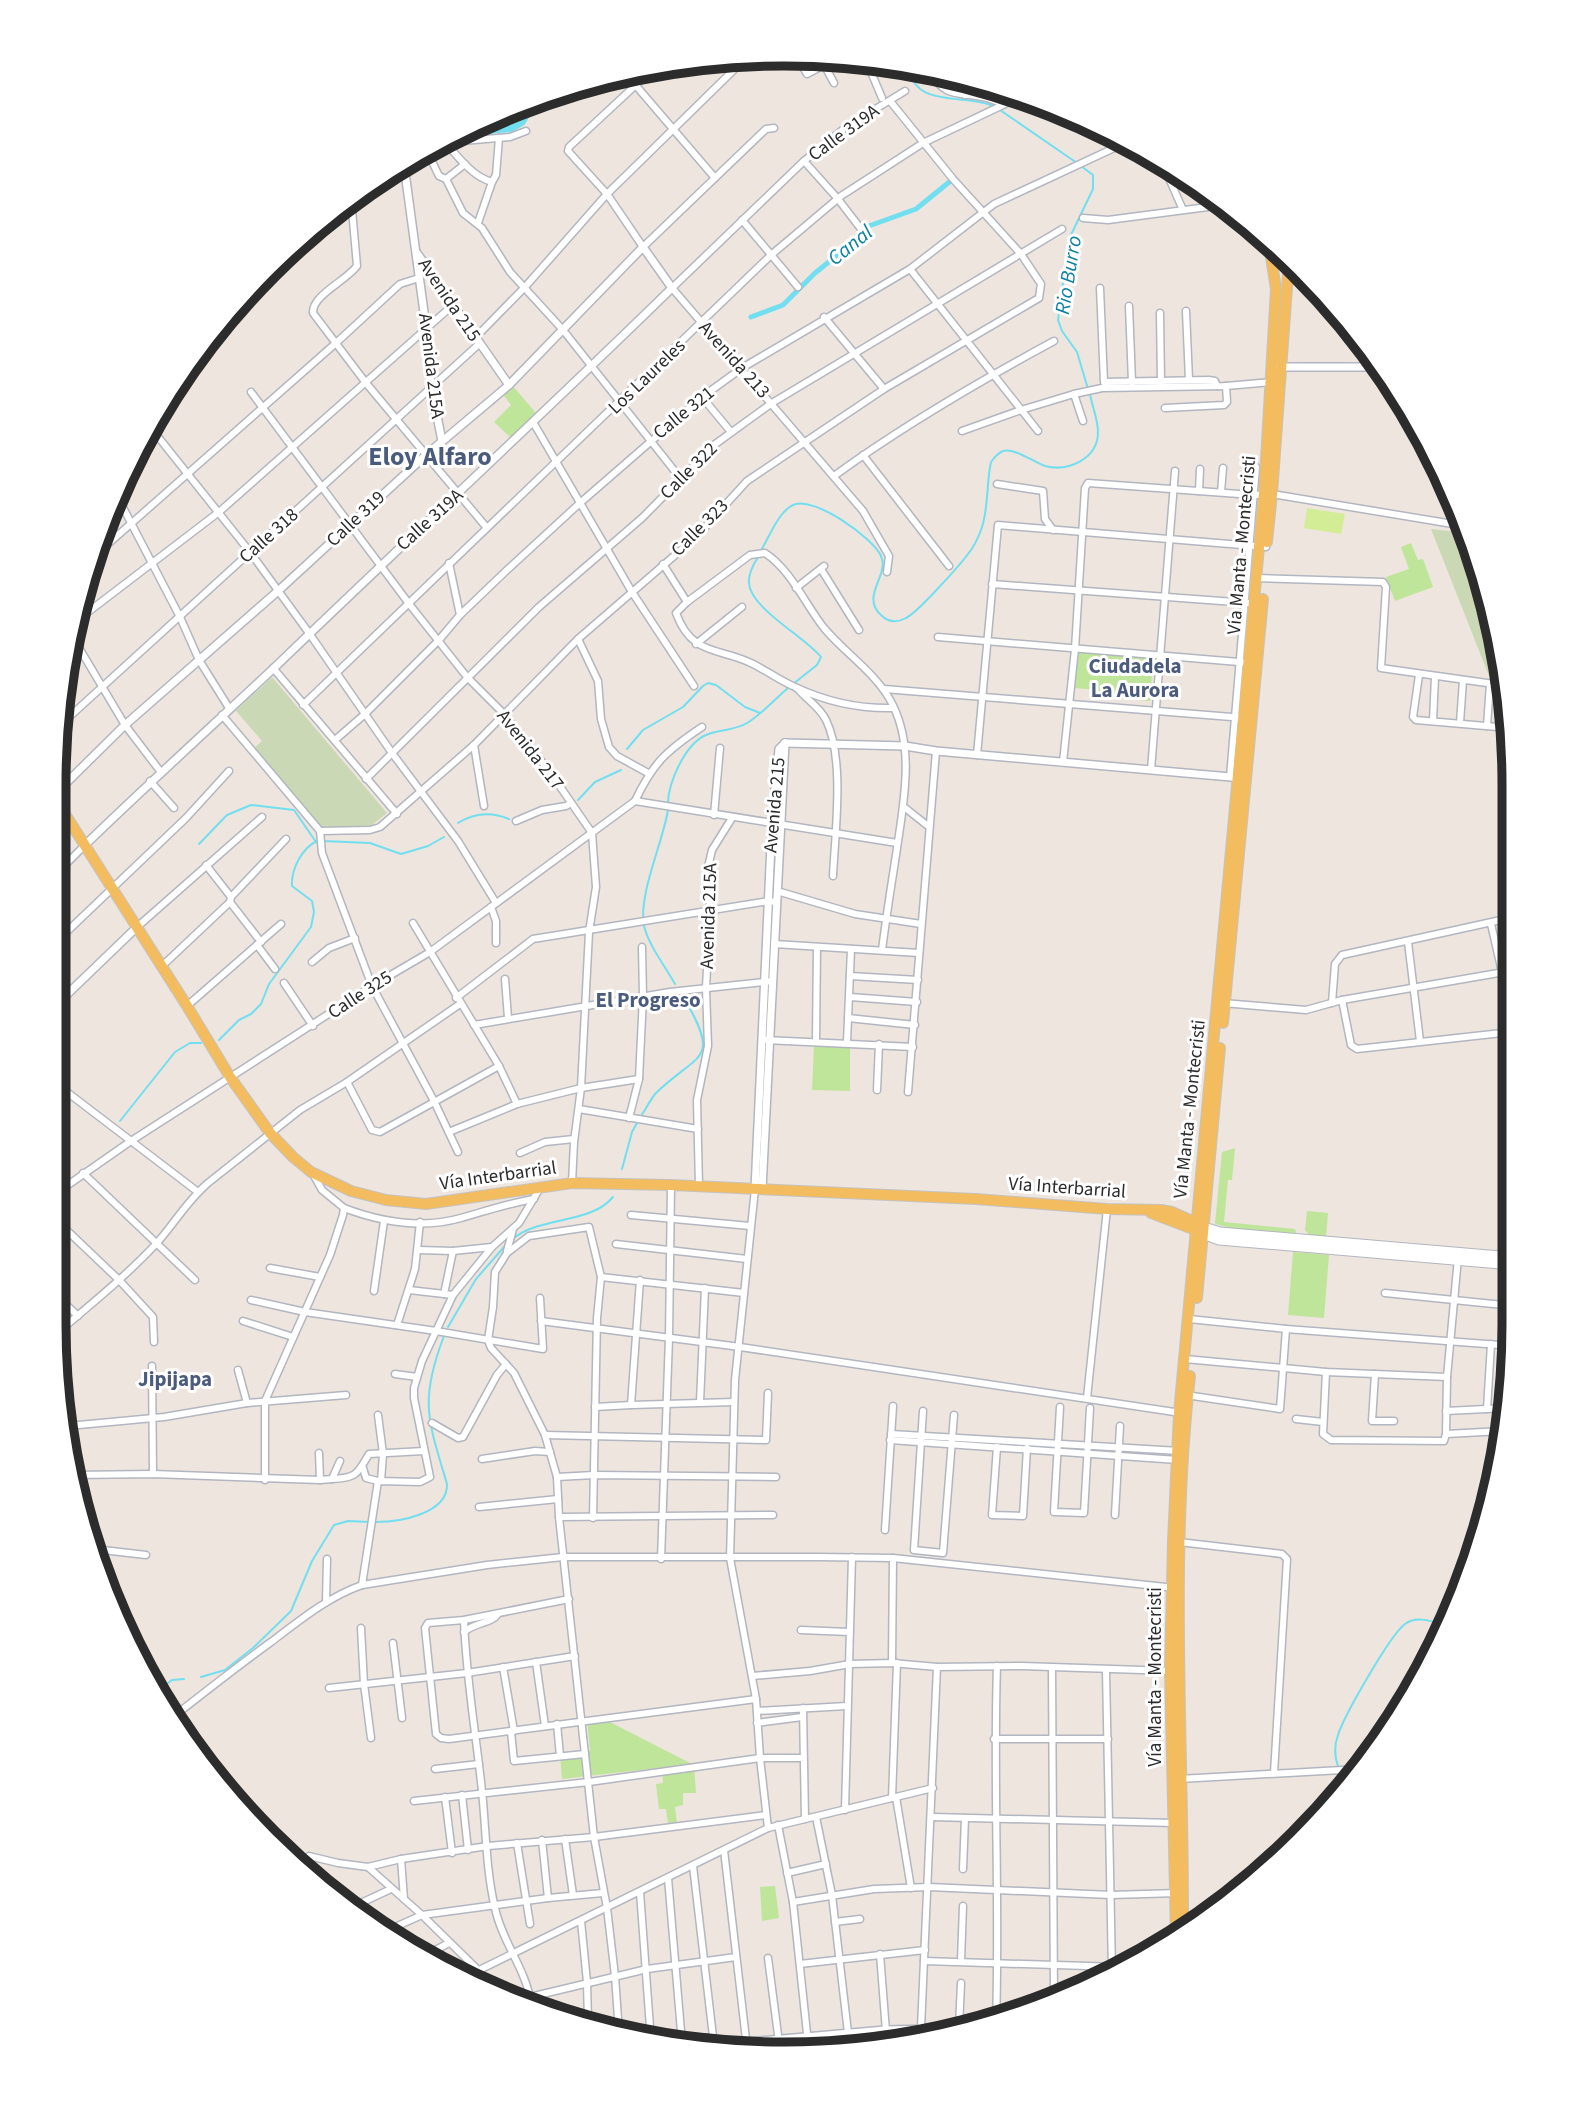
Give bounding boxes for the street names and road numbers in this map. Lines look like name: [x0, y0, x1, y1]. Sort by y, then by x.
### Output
street label: Calle 319A: [803, 98, 886, 168]
street label: Avenida 215: [411, 253, 487, 347]
street label: Avenida 215A: [411, 312, 451, 421]
street label: Avenida 213: [692, 315, 776, 405]
street label: Los Laureles: [602, 333, 692, 421]
street label: Calle 321: [648, 380, 720, 446]
street label: Calle 322: [654, 436, 724, 506]
street label: Vía Manta - Montecristi: [1221, 454, 1263, 636]
street label: Calle 319A: [390, 482, 470, 557]
street label: Calle 319: [321, 485, 391, 553]
street label: Calle 323: [665, 493, 735, 563]
street label: Calle 318: [233, 502, 305, 570]
street label: Avenida 217: [490, 704, 570, 796]
street label: Avenida 215: [757, 756, 793, 854]
street label: Avenida 215A: [694, 862, 724, 969]
street label: Calle 325: [323, 964, 397, 1026]
street label: Vía Manta - Montecristi: [1167, 1018, 1213, 1200]
street label: Vía Interbarrial: [438, 1154, 558, 1198]
street label: Vía Interbarrial: [1007, 1170, 1127, 1206]
street label: Vía Manta - Montecristi: [1142, 1587, 1169, 1767]

